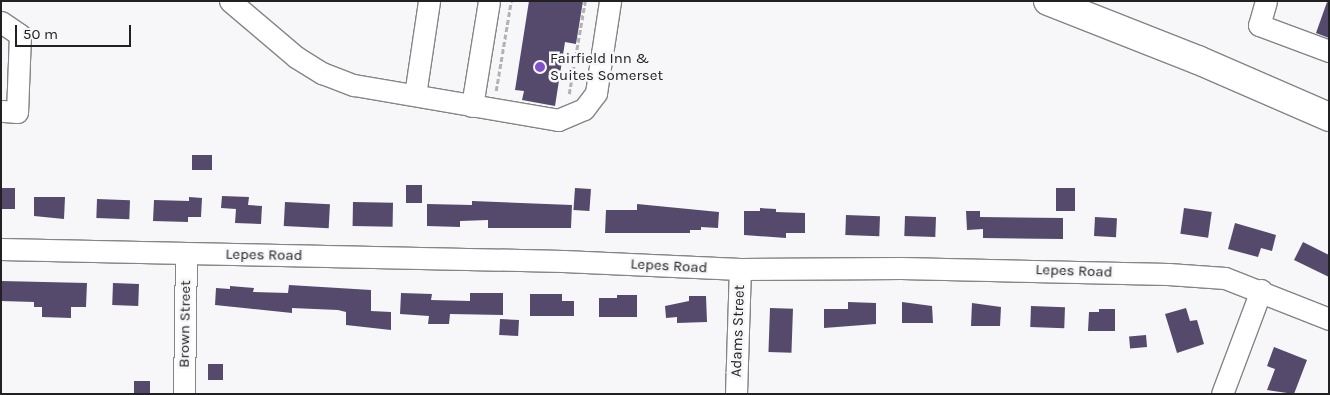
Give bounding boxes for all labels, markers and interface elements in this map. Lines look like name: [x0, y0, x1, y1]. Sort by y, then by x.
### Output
scale bar: [18, 15, 134, 47]
text: 50 m: [23, 25, 58, 43]
place label: Fairfield Inn & Suites Somerset: [550, 49, 663, 84]
marker: Fairfield Inn & Suites Somerset: [534, 61, 546, 73]
street label: Lepes Road: [225, 245, 303, 265]
street label: Lepes Road: [630, 255, 708, 277]
street label: Lepes Road: [1035, 261, 1113, 281]
street label: Brown Street: [175, 280, 195, 368]
street label: Adams Street: [727, 285, 749, 377]

